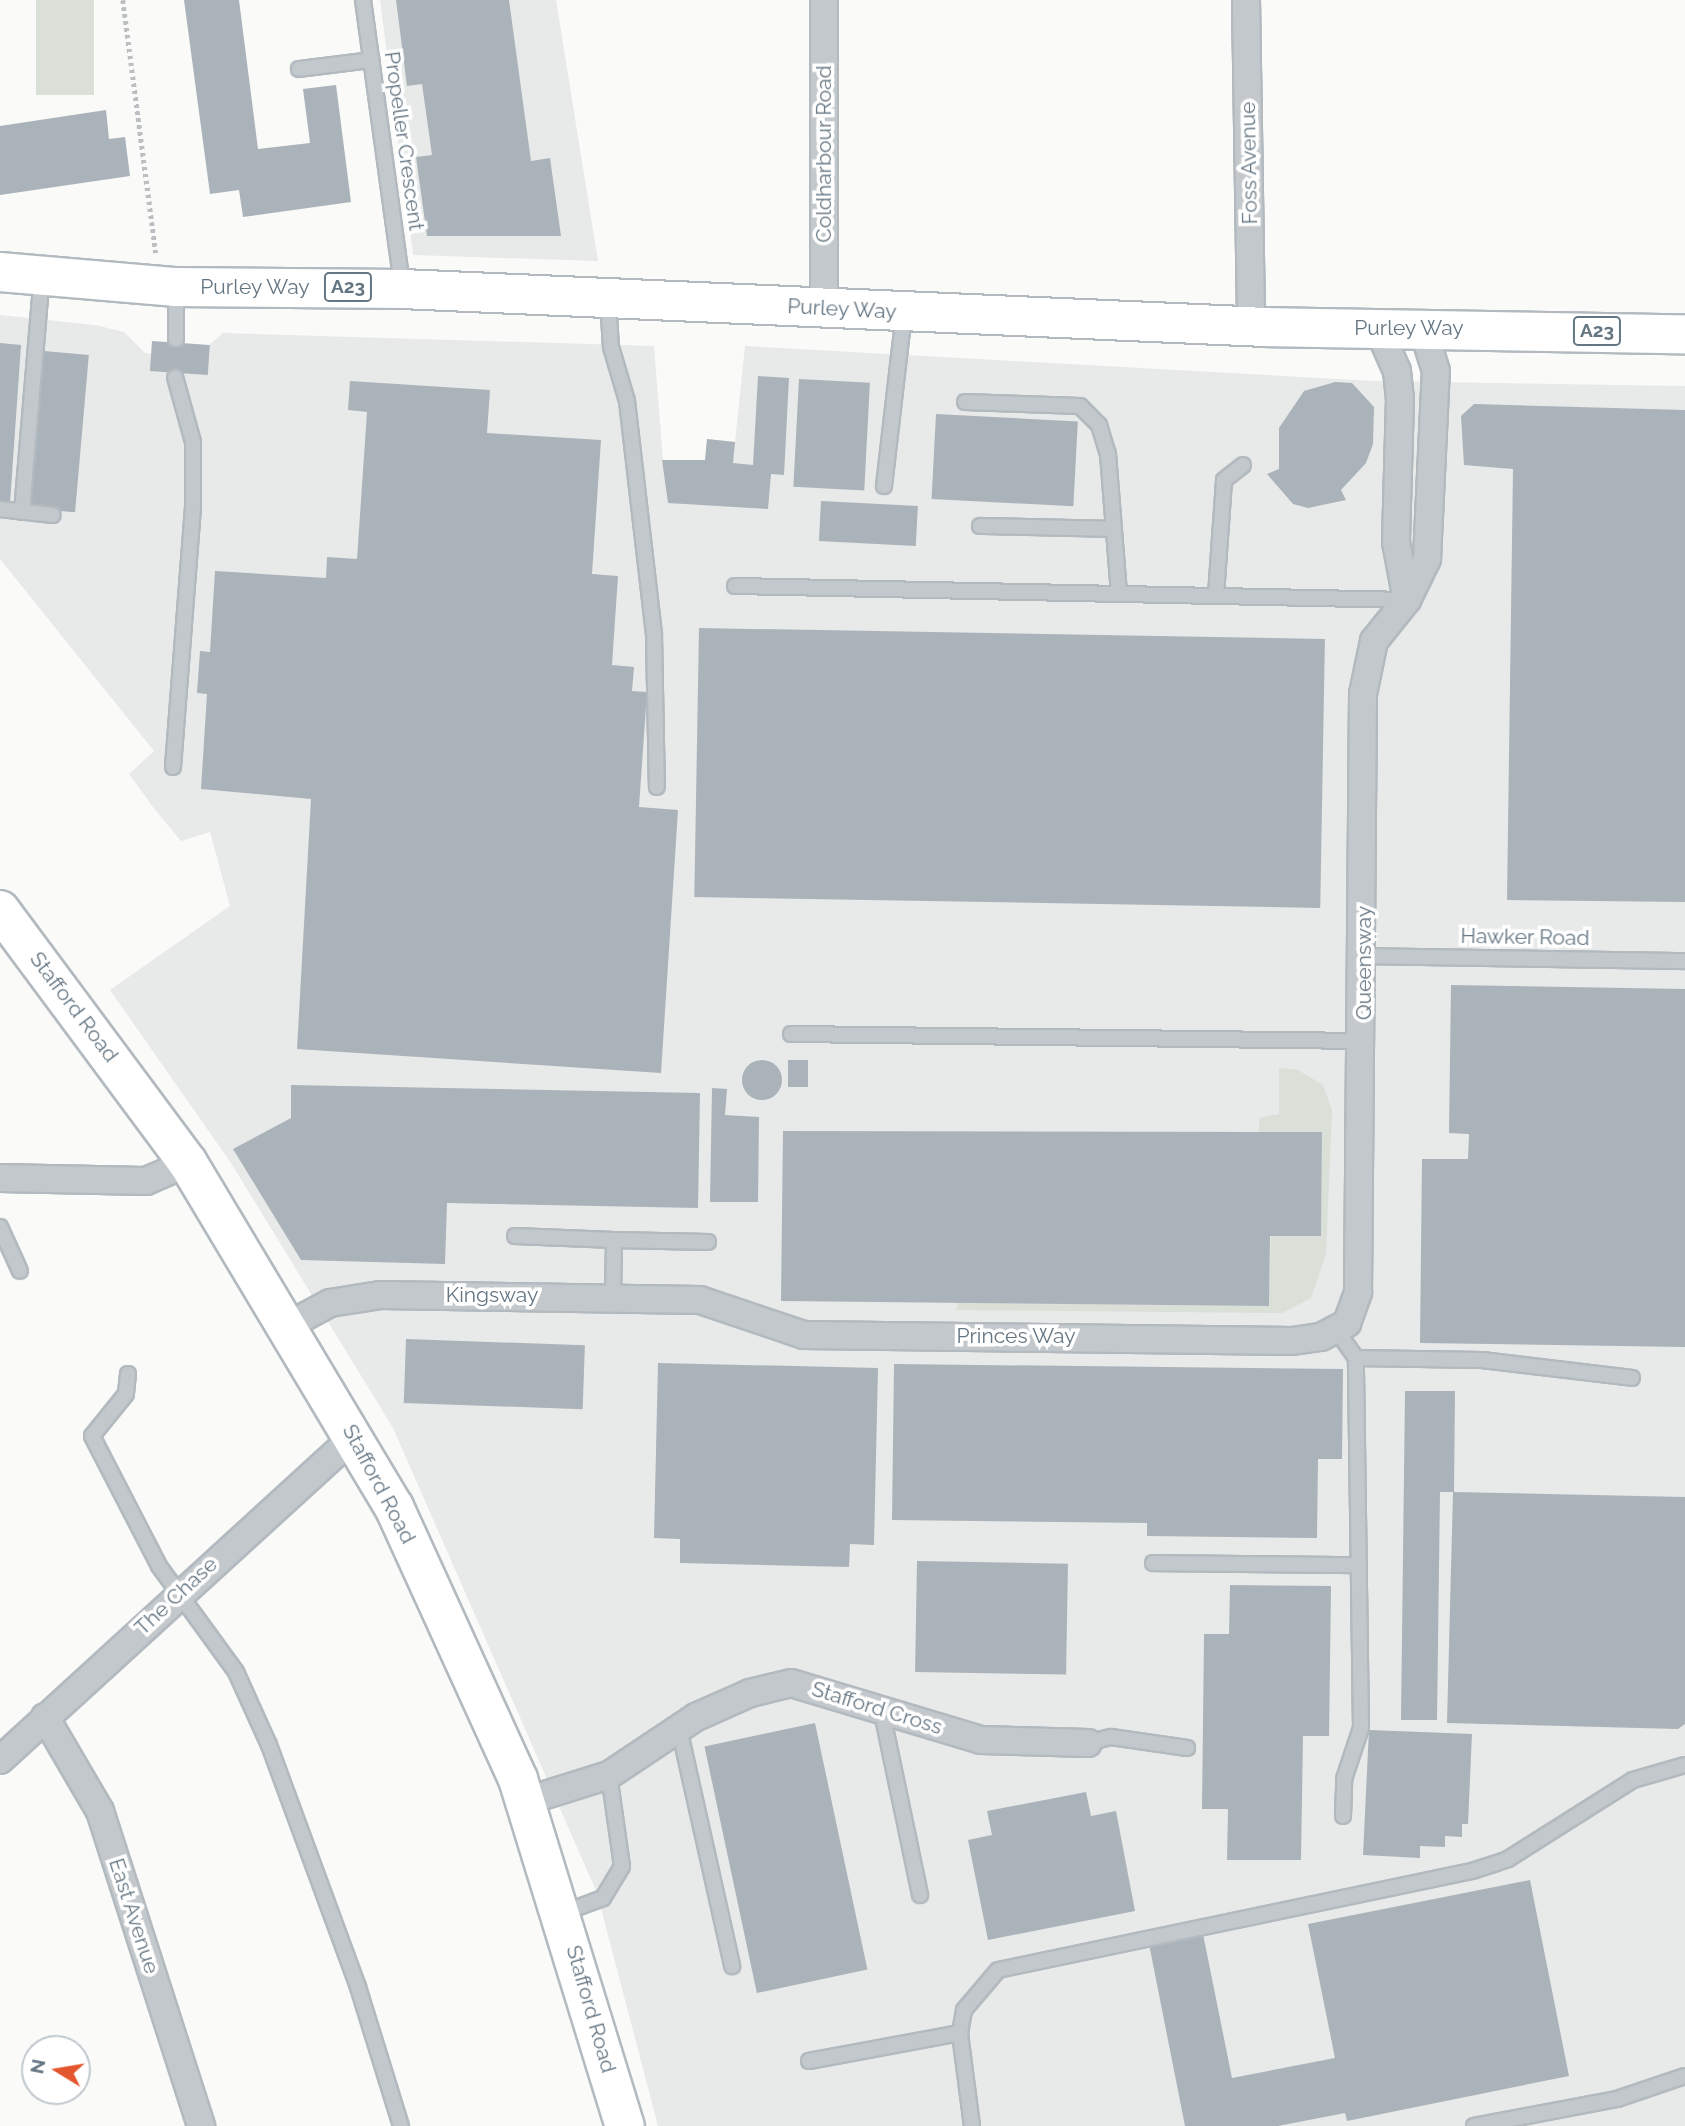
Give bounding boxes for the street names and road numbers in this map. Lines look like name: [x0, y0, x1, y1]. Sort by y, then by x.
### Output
street label: Propeller Crescent: [379, 50, 429, 232]
street label: Coldharbour Road: [811, 65, 837, 243]
street label: Foss Avenue: [1235, 101, 1263, 225]
road number: A23: [324, 272, 372, 302]
street label: Purley Way: [200, 274, 310, 300]
street label: Purley Way: [786, 294, 898, 324]
street label: Purley Way: [1354, 315, 1464, 341]
road number: A23: [1572, 316, 1622, 346]
street label: Queensway: [1351, 906, 1377, 1020]
street label: Hawker Road: [1460, 923, 1590, 951]
street label: Stafford Road: [24, 947, 124, 1067]
street label: Kingsway: [446, 1282, 538, 1308]
street label: Princes Way: [956, 1323, 1076, 1349]
street label: Stafford Road: [337, 1420, 421, 1548]
street label: The Chase: [130, 1552, 222, 1640]
street label: Stafford Cross: [809, 1676, 945, 1740]
street label: East Avenue: [103, 1855, 165, 1977]
street label: Stafford Road: [561, 1942, 621, 2076]

